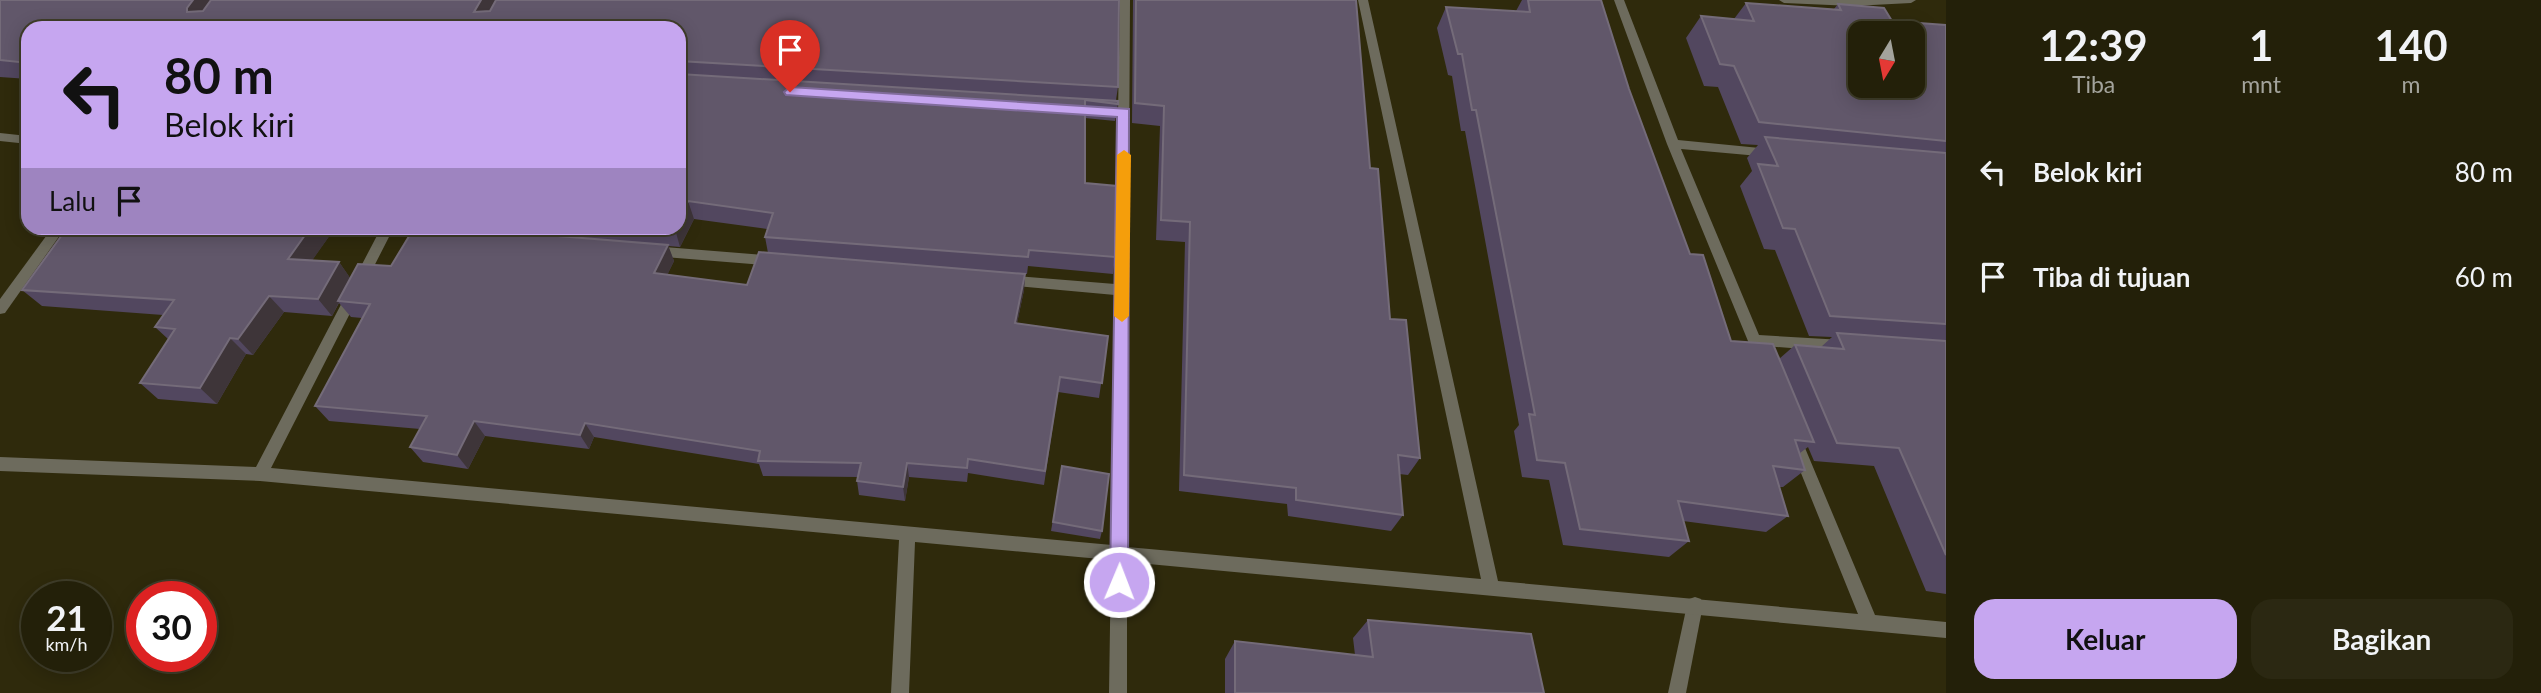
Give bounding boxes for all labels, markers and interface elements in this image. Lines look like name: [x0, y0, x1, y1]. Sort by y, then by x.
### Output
pin: [760, 20, 820, 92]
text: 12:39: [2039, 20, 2148, 70]
text: 1: [2249, 20, 2273, 70]
text: 140: [2374, 20, 2448, 70]
north arrow: [1848, 21, 1925, 98]
map controls: [1848, 21, 1925, 98]
icon: arrive: [771, 31, 809, 69]
text: 80 m: [164, 46, 274, 104]
icon: left: [49, 49, 140, 140]
text: Tiba: [2072, 70, 2115, 98]
text: mnt: [2241, 70, 2281, 98]
text: m: [2402, 70, 2420, 98]
text: Belok kiri: [164, 105, 295, 144]
icon: left: [1974, 153, 2012, 191]
text: Belok kiri: [2033, 156, 2142, 188]
text: 80 m: [2455, 156, 2513, 188]
icon: arrive: [110, 182, 148, 220]
text: Lalu: [49, 185, 96, 217]
icon: arrive: [1974, 258, 2012, 296]
text: Tiba di tujuan: [2033, 261, 2191, 293]
text: 60 m: [2455, 261, 2513, 293]
position arrow: [1082, 545, 1156, 619]
speed limit sign: 30: [126, 581, 217, 672]
text: 21: [46, 596, 87, 638]
button: Keluar: [1974, 599, 2237, 679]
button: Bagikan: [2251, 599, 2513, 679]
text: km/h: [45, 633, 88, 655]

